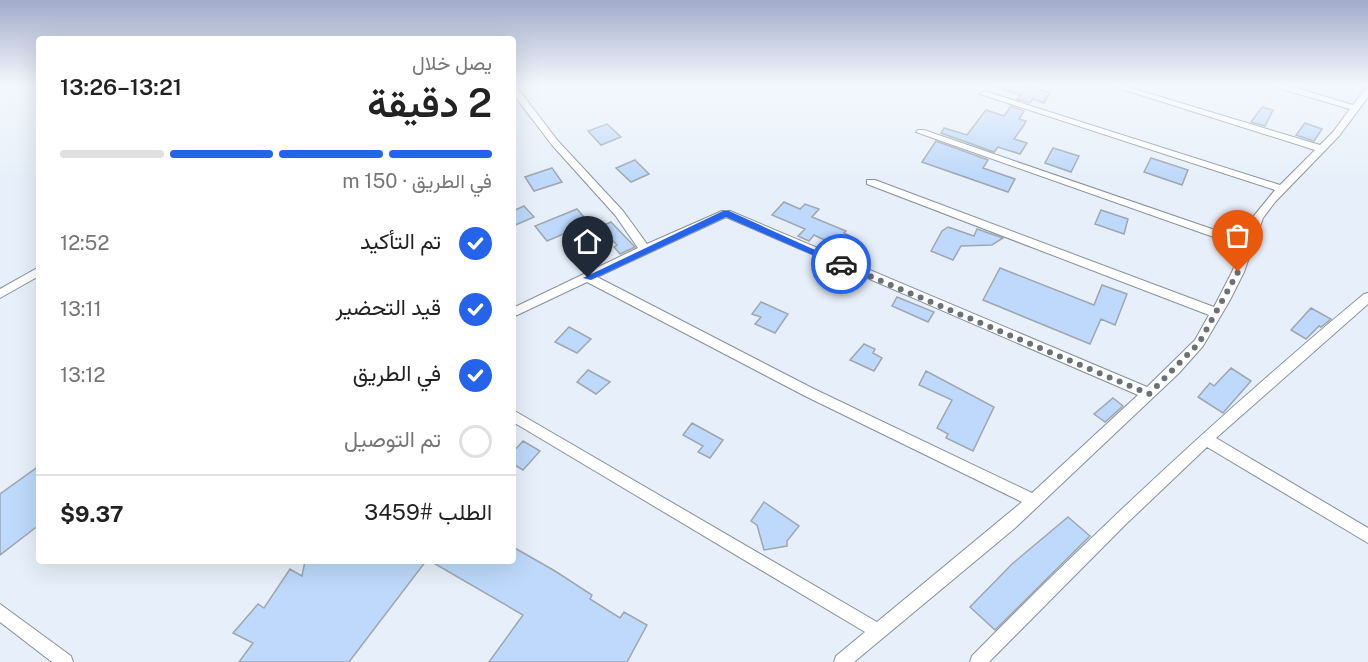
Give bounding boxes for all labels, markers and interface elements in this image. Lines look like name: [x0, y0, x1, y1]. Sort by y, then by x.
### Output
text: يصل خلال: [412, 51, 492, 75]
text: 13:21–13:26: [60, 74, 182, 100]
text: 2 دقيقة: [367, 80, 492, 126]
text: في الطريق · 150 m: [342, 169, 492, 193]
pin: [1212, 210, 1263, 272]
pin: [562, 216, 613, 278]
icon: bag: [1221, 219, 1254, 252]
icon: home: [571, 225, 604, 258]
icon: check: [459, 227, 492, 260]
text: تم التأكيد: [360, 228, 441, 254]
text: 12:52: [60, 231, 109, 255]
courier: [811, 234, 871, 294]
icon: car: [825, 248, 858, 281]
icon: check: [459, 293, 492, 326]
text: قيد التحضير: [335, 294, 441, 320]
text: 13:11: [60, 297, 102, 321]
icon: check: [459, 359, 492, 392]
text: في الطريق: [353, 360, 441, 386]
text: 13:12: [60, 363, 105, 387]
text: تم التوصيل: [344, 426, 441, 452]
text: الطلب #3459: [364, 499, 492, 525]
text: $9.37: [60, 501, 123, 527]

